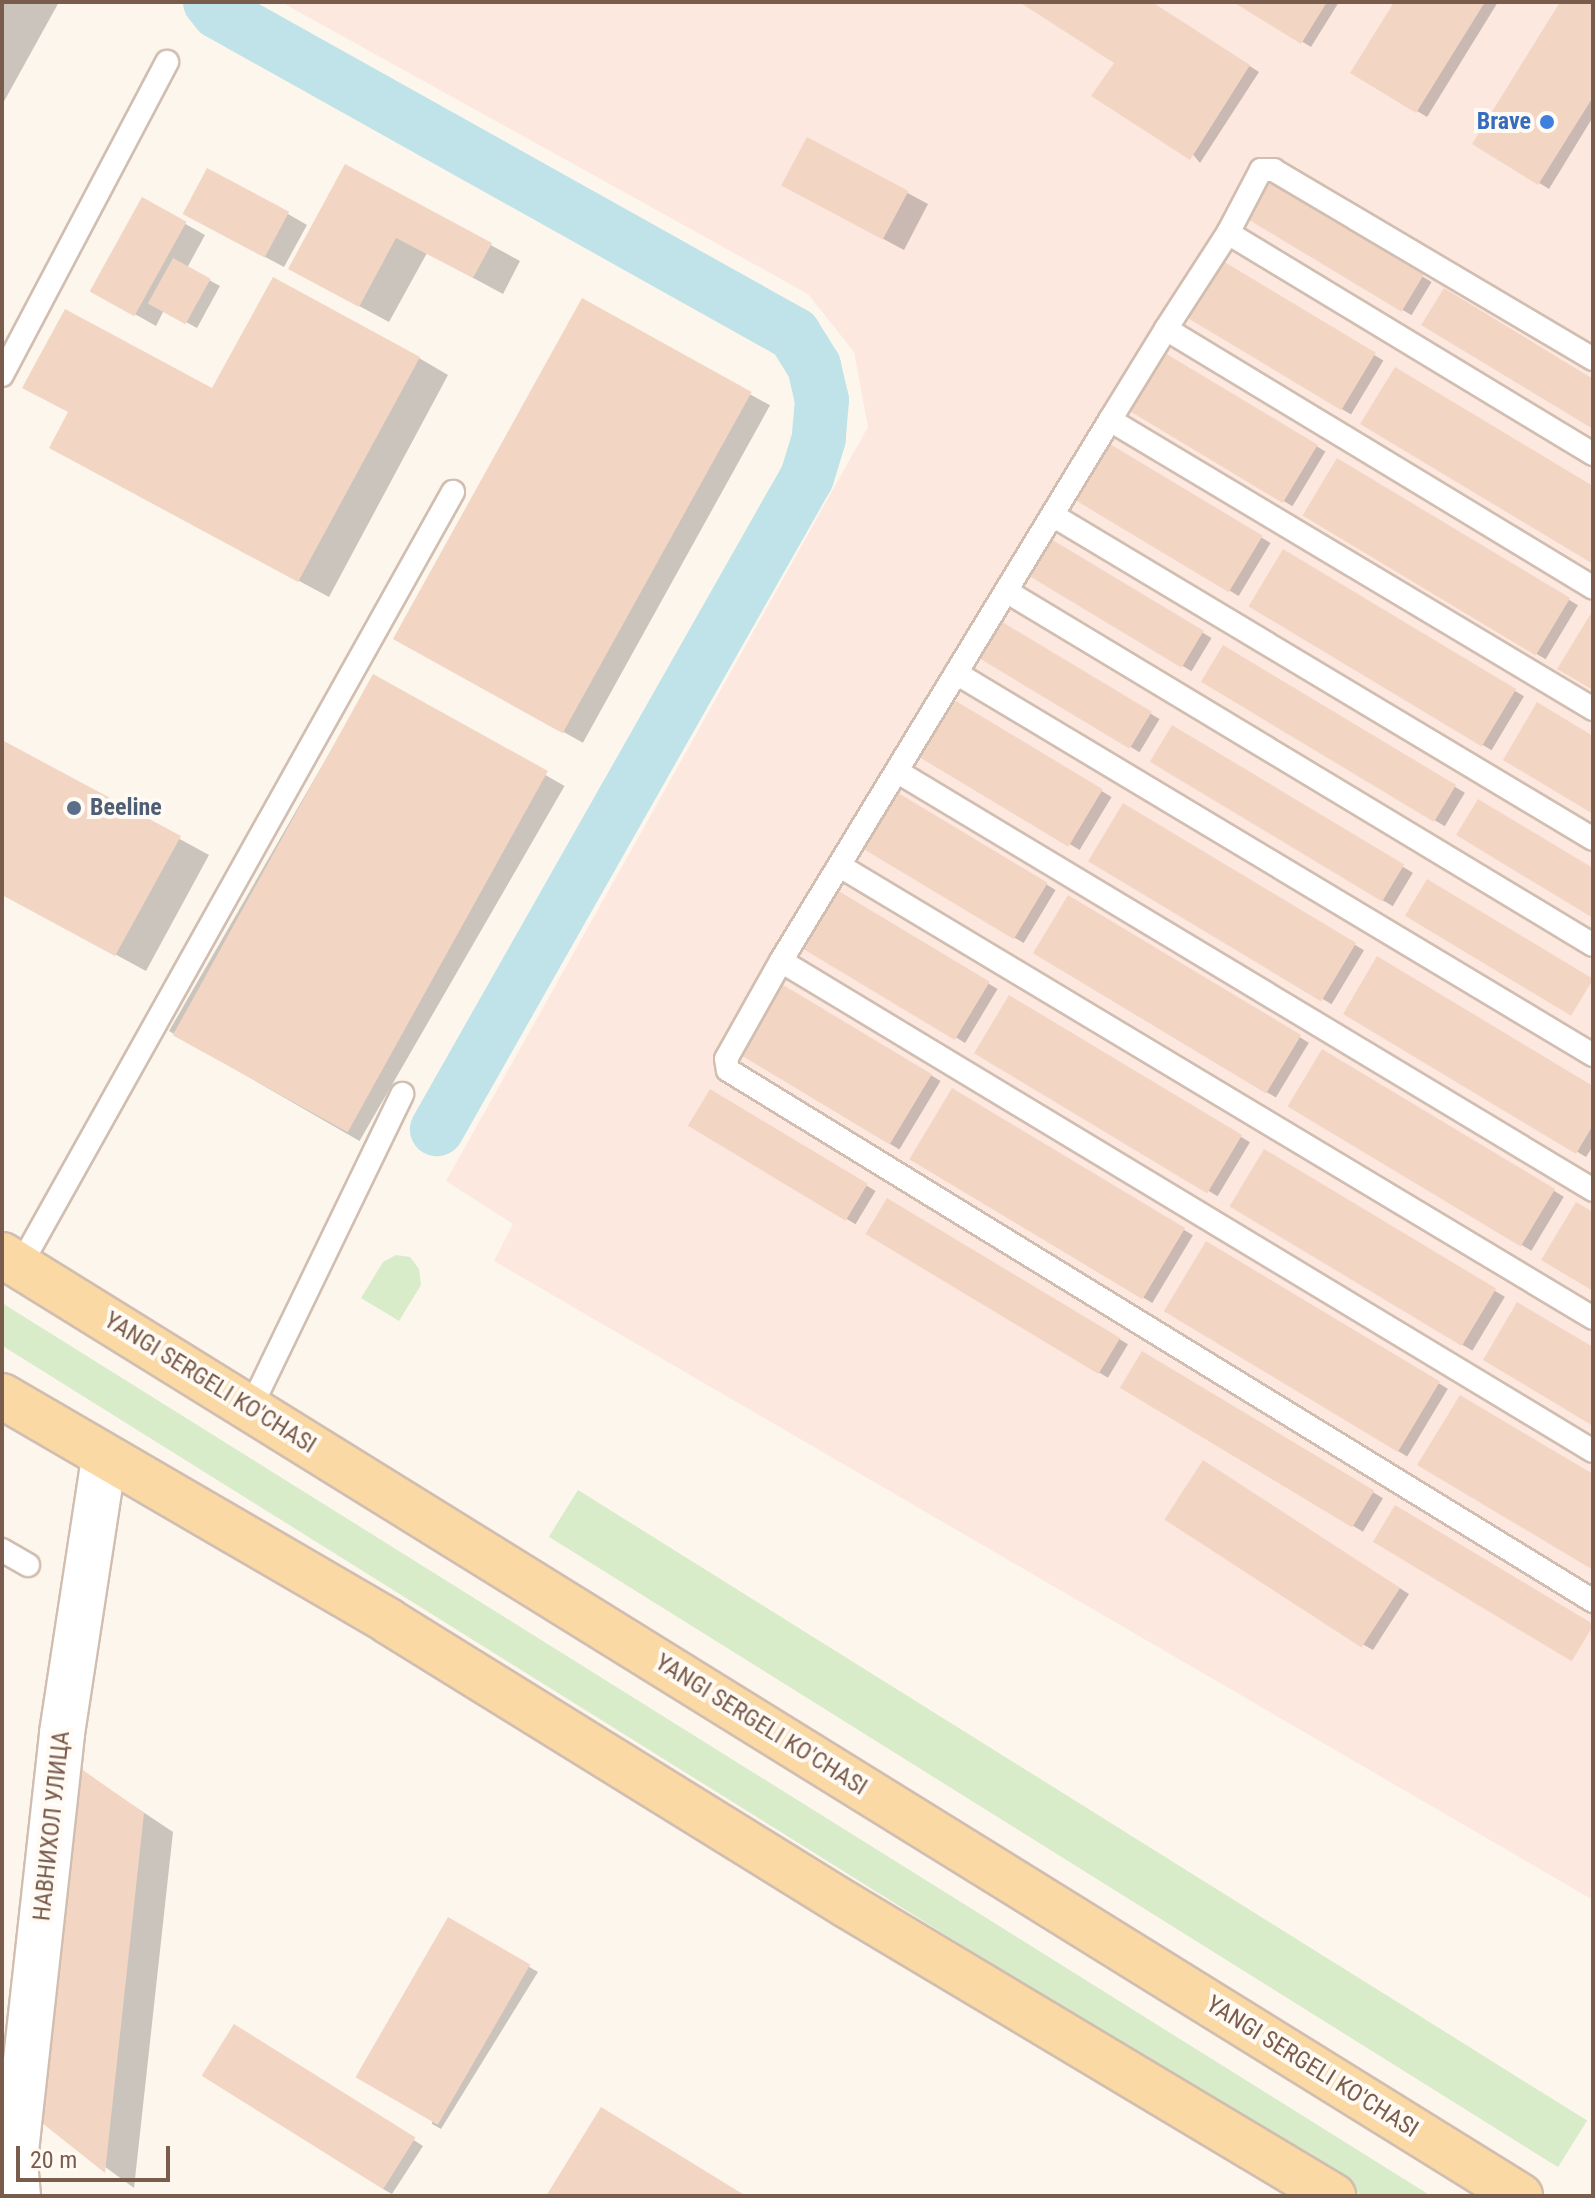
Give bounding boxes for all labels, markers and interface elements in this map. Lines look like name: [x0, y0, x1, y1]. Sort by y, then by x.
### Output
place label: Brave: [1477, 108, 1531, 136]
marker: Brave: [1538, 113, 1556, 131]
place label: Beeline: [90, 794, 162, 822]
marker: Beeline: [65, 799, 83, 817]
street label: YANGI SERGELI KO'CHASI: [99, 1306, 321, 1460]
street label: YANGI SERGELI KO'CHASI: [650, 1648, 872, 1802]
street label: НАВНИХОЛ УЛИЦА: [28, 1730, 76, 1922]
street label: YANGI SERGELI KO'CHASI: [1201, 1990, 1423, 2144]
scale bar: [20, 2130, 174, 2180]
text: 20 m: [30, 2146, 77, 2174]

